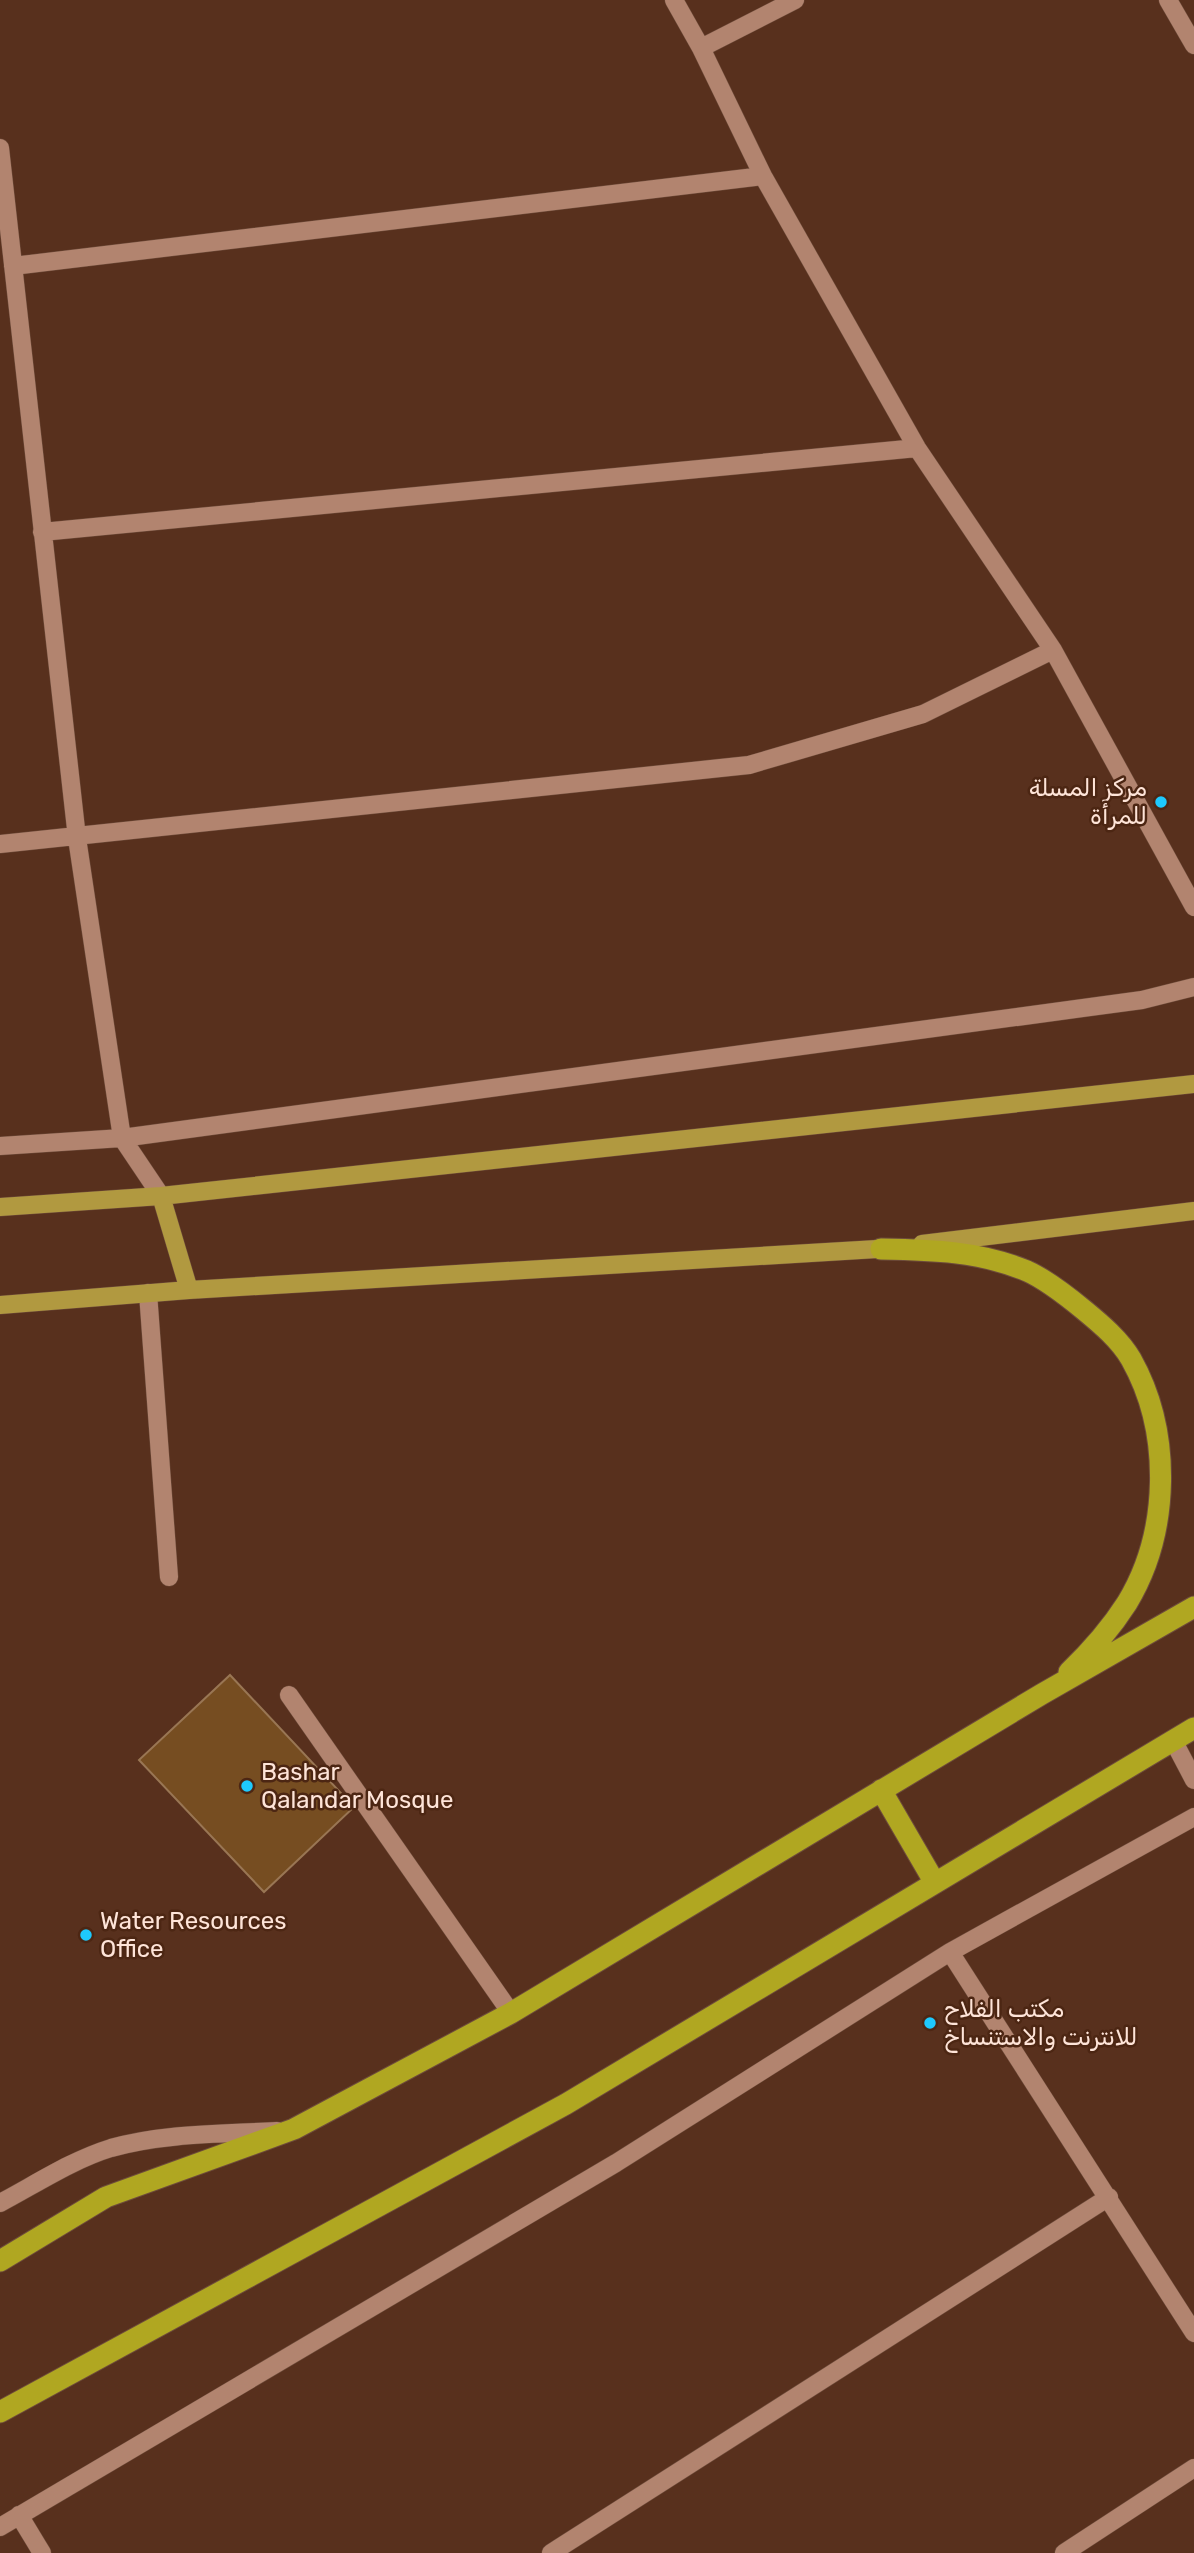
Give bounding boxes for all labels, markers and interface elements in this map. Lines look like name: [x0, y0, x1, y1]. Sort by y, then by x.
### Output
place label: مركز المسلة للمرأة: [1029, 774, 1147, 830]
marker: مركز المسلة للمرأة: [1153, 794, 1169, 810]
place label: Bashar Qalandar Mosque: [261, 1758, 453, 1814]
marker: Bashar Qalandar Mosque: [239, 1778, 255, 1794]
place label: Water Resources Office: [100, 1907, 286, 1963]
marker: Water Resources Office: [78, 1927, 94, 1943]
place label: مكتب الفلاح للانترنت والاستنساخ: [944, 1995, 1138, 2053]
marker: مكتب الفلاح للانترنت والاستنساخ: [922, 2015, 938, 2031]

